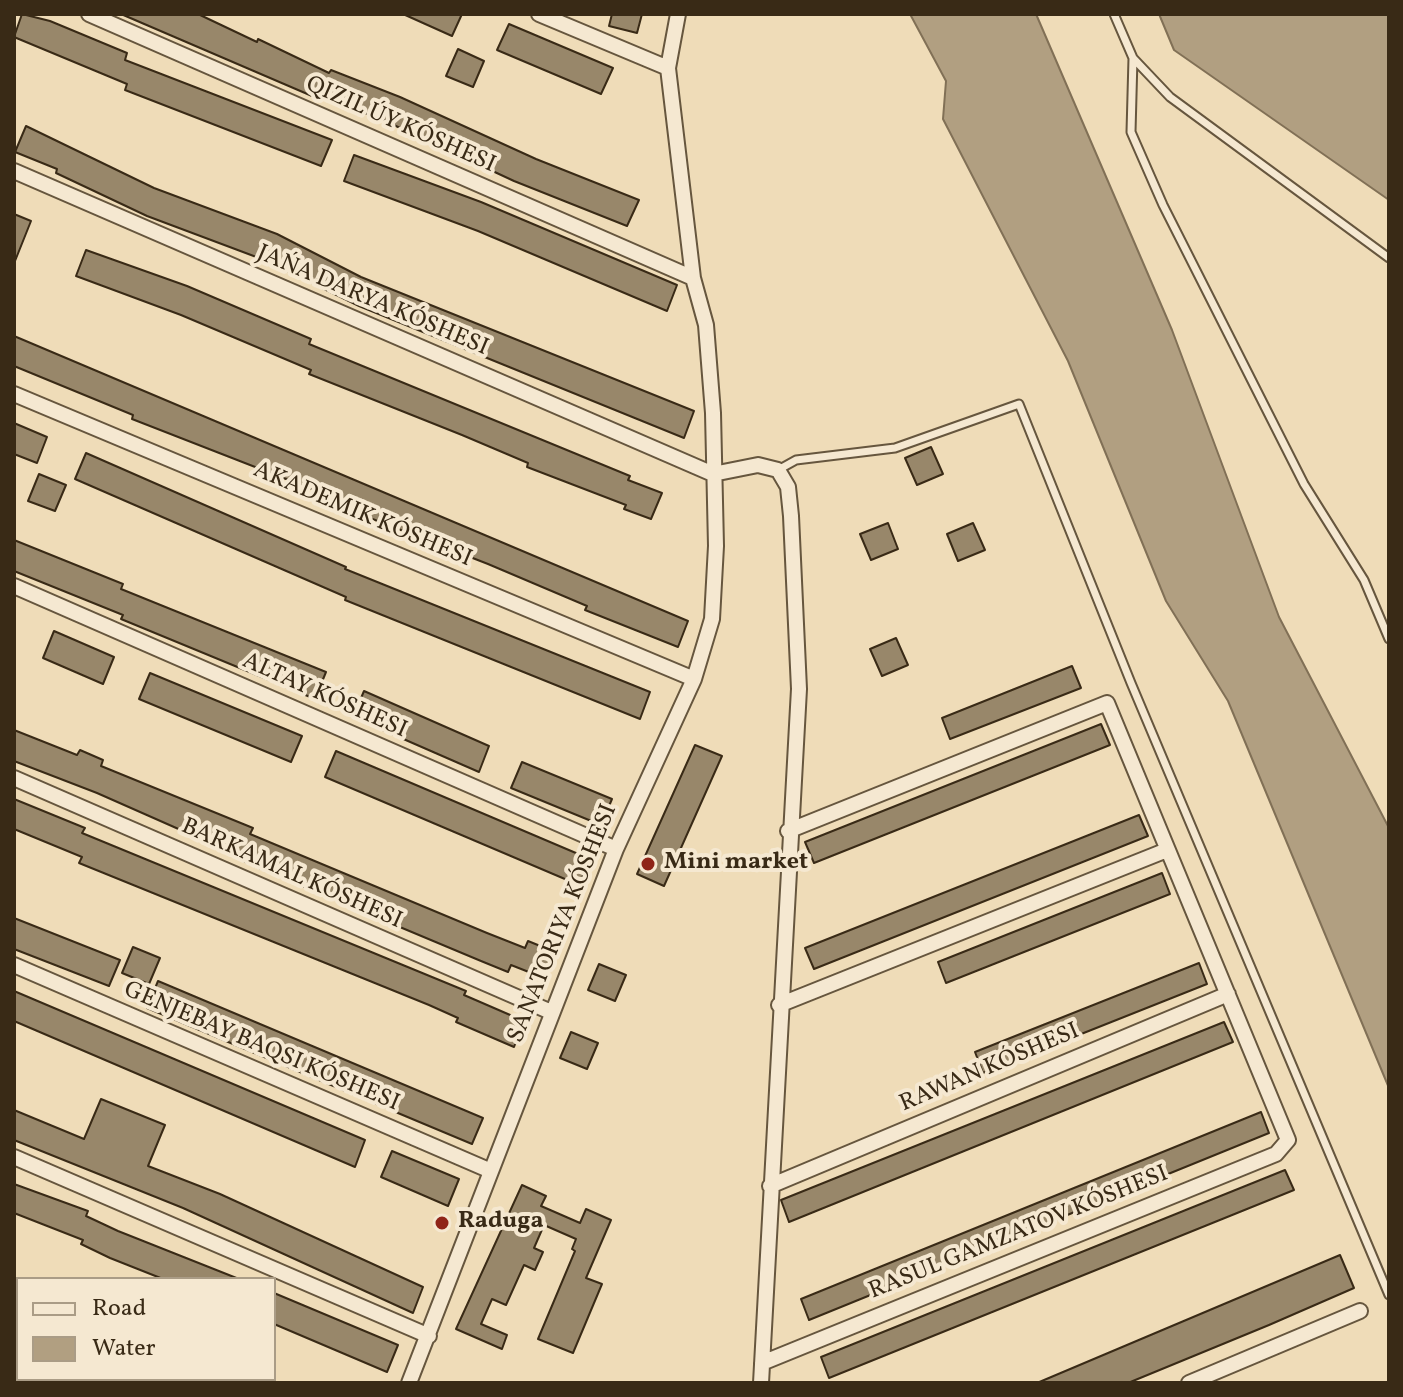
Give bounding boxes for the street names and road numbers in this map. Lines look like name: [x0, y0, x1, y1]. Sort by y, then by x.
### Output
street label: QIZIL ÚY KÓSHESI: [301, 71, 499, 181]
street label: JAŃA DARYA KÓSHESI: [252, 240, 492, 364]
street label: AKADEMIK KÓSHESI: [248, 457, 476, 575]
street label: ALTAY KÓSHESI: [237, 648, 411, 746]
street label: SANATORIYA KÓSHESI: [503, 801, 625, 1047]
street label: BARKAMAL KÓSHESI: [176, 813, 406, 937]
street label: GENJEBAY BAQSI KÓSHESI: [119, 977, 403, 1119]
street label: RAWAN KÓSHESI: [896, 1018, 1084, 1120]
street label: RASUL GAMZATOV KÓSHESI: [865, 1161, 1173, 1307]

